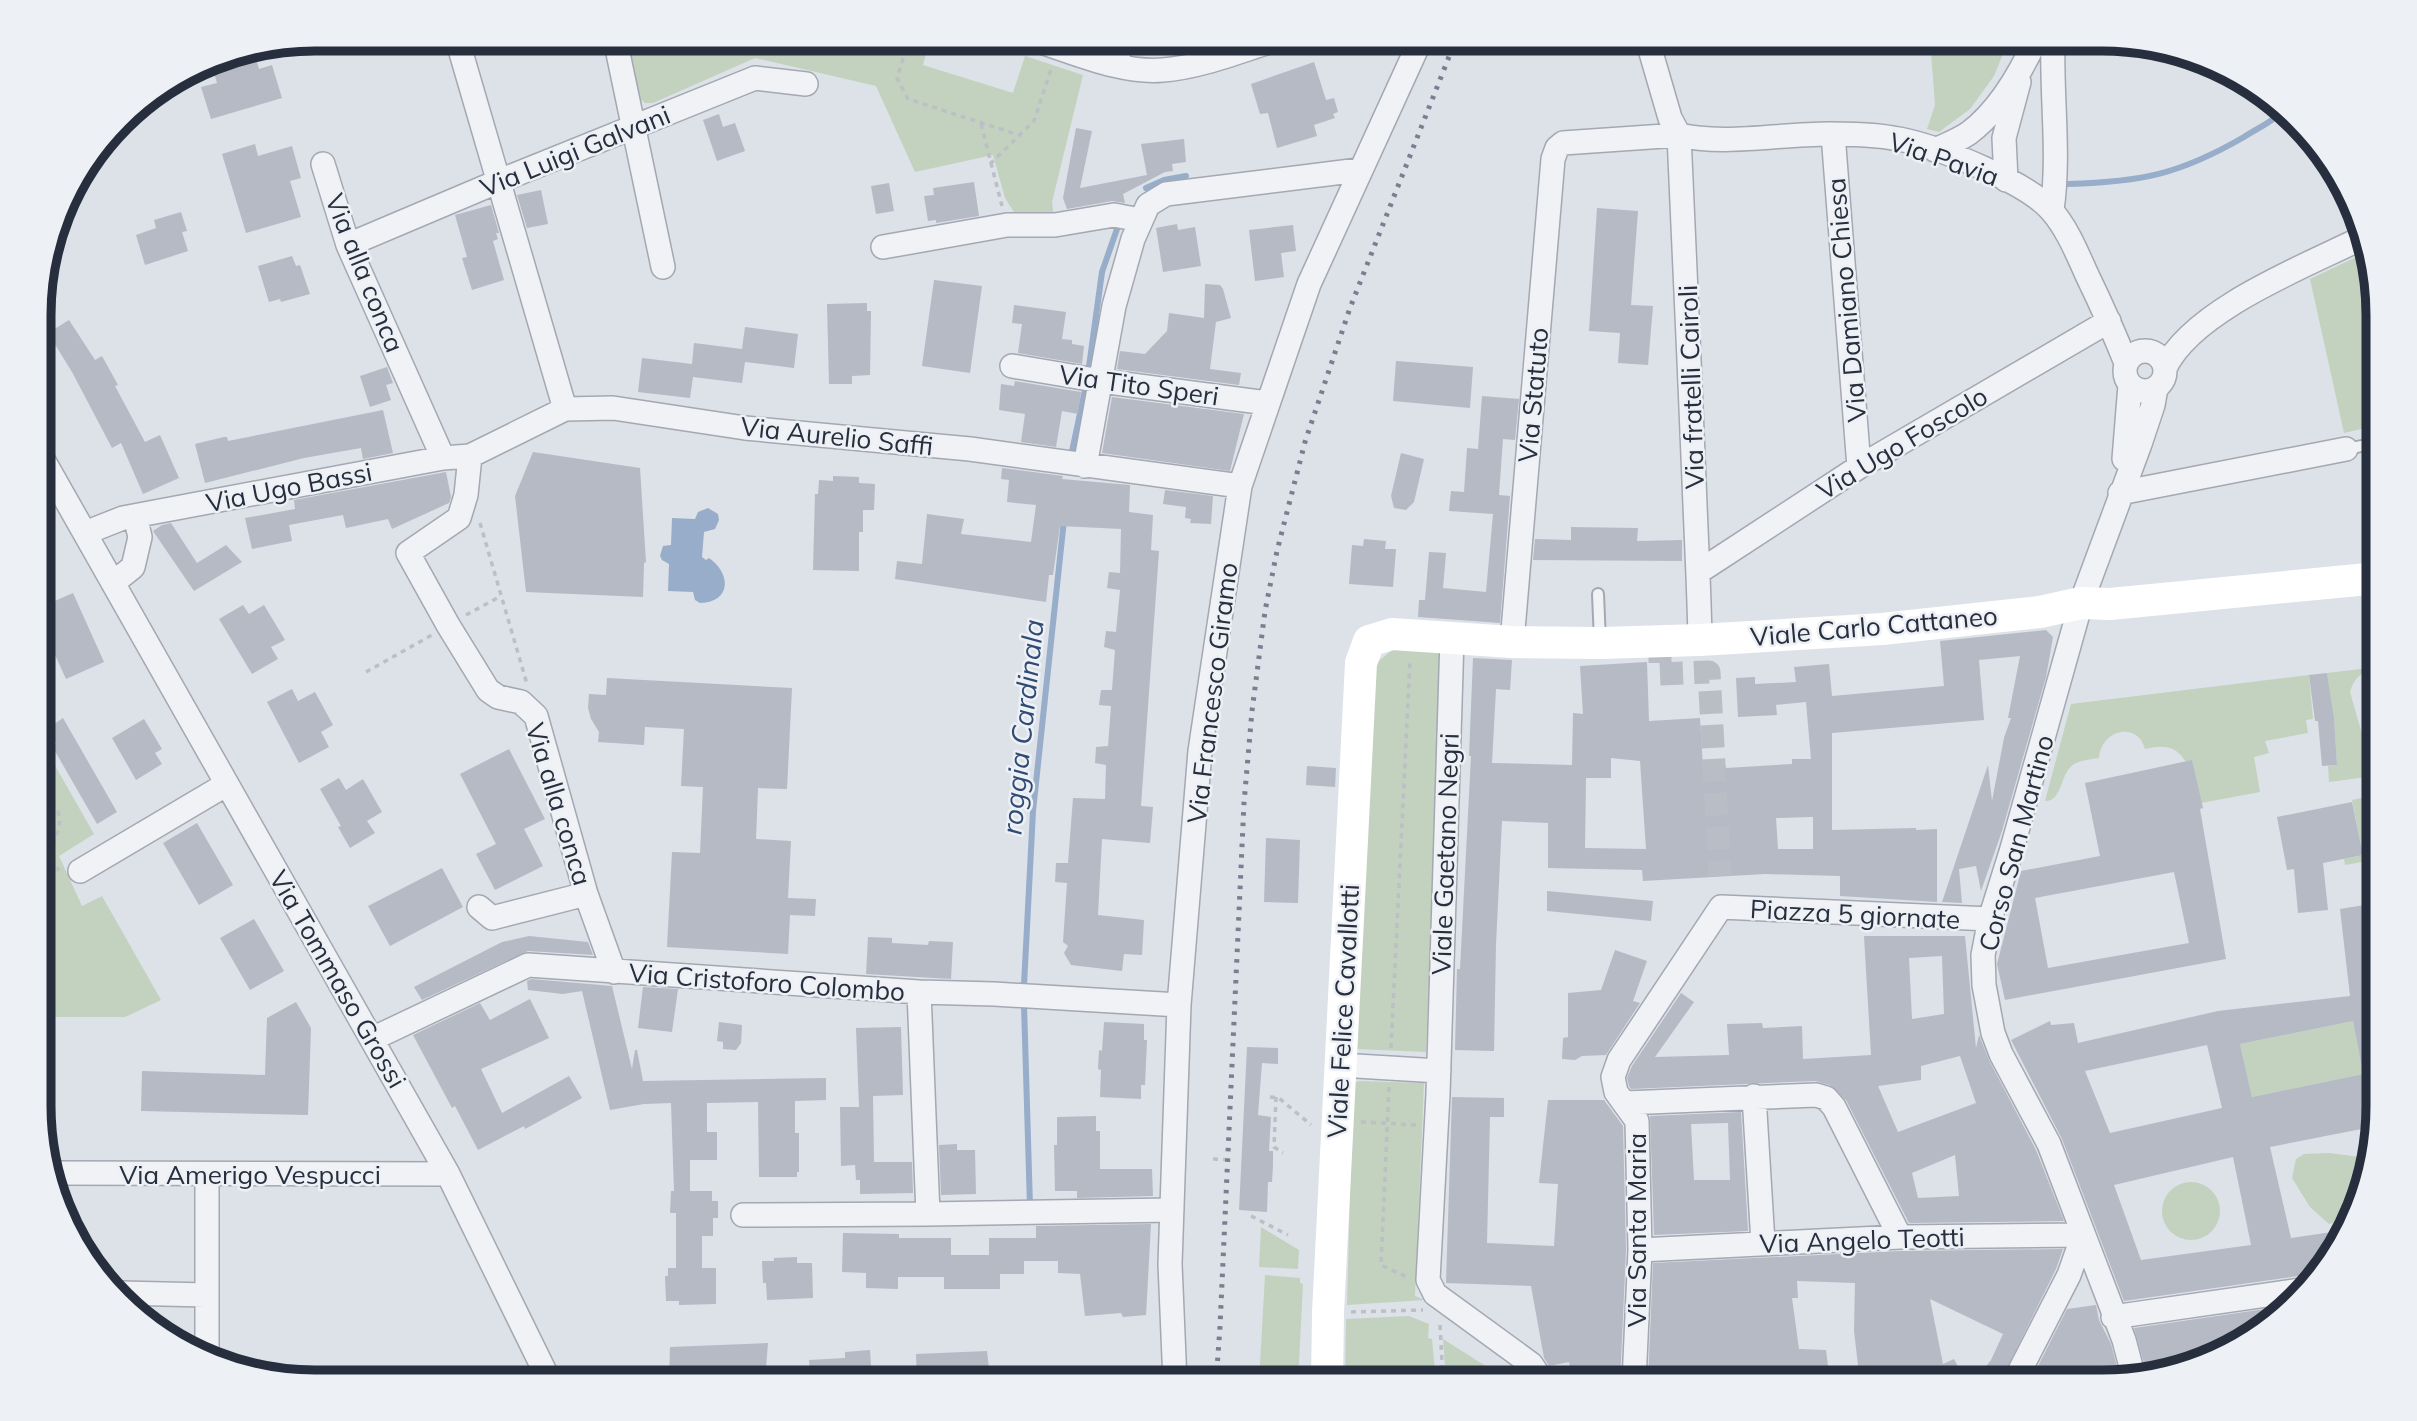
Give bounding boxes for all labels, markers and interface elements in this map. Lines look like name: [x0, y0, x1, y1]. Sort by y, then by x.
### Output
street label: Via Luigi Galvani: [475, 98, 675, 204]
street label: Via Pavia: [1885, 125, 2003, 193]
street label: Via Damiano Chiesa: [1819, 176, 1873, 424]
street label: Via alla conca: [318, 189, 412, 357]
street label: Via fratelli Cairoli: [1671, 284, 1711, 490]
street label: Via Statuto: [1511, 326, 1555, 464]
street label: Via Tito Speri: [1057, 357, 1221, 413]
street label: Via Ugo Foscolo: [1811, 379, 1993, 507]
street label: Via Aurelio Saffi: [739, 409, 935, 463]
street label: Via Ugo Bassi: [203, 455, 375, 519]
street label: Via Francesco Giramo: [1180, 561, 1244, 825]
street label: Viale Carlo Cattaneo: [1749, 599, 1999, 653]
water label: roggia Cardinala: [993, 618, 1051, 836]
street label: Via alla conca: [519, 719, 599, 889]
street label: Corso San Martino: [1971, 731, 2061, 955]
street label: Viale Gaetano Negri: [1424, 732, 1466, 976]
street label: Via Tommaso Grossi: [262, 864, 414, 1094]
street label: Viale Felice Cavallotti: [1320, 883, 1366, 1139]
street label: Piazza 5 giornate: [1749, 892, 1961, 936]
street label: Via Cristoforo Colombo: [628, 956, 906, 1008]
street label: Via Santa Maria: [1620, 1133, 1653, 1327]
street label: Via Amerigo Vespucci: [119, 1158, 381, 1191]
street label: Via Angelo Teotti: [1759, 1220, 1965, 1260]

